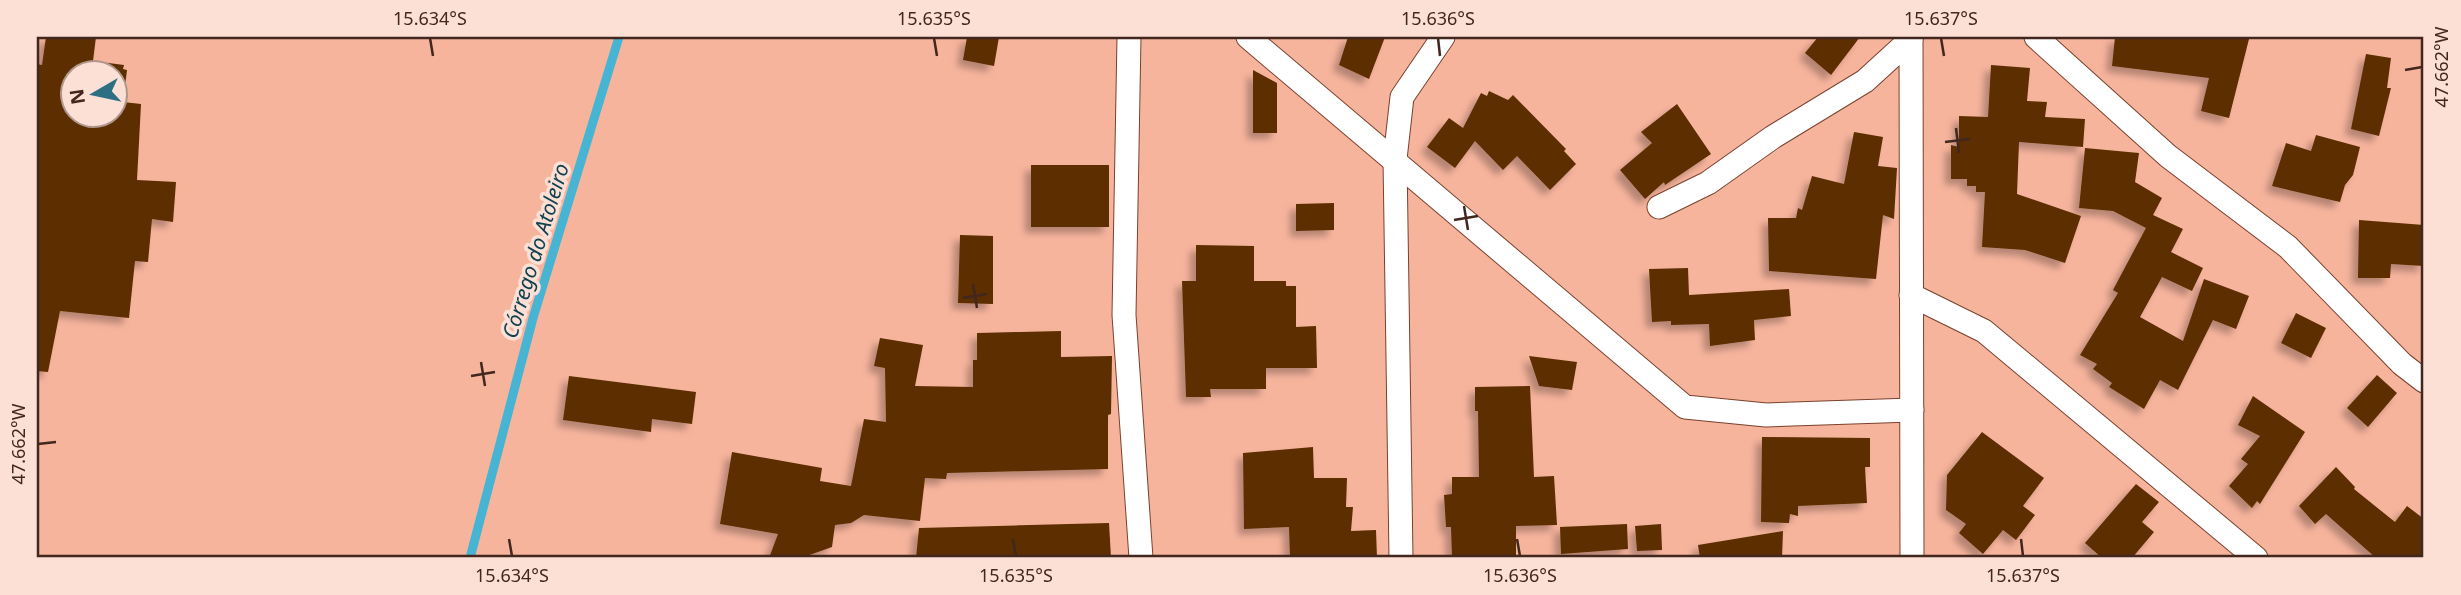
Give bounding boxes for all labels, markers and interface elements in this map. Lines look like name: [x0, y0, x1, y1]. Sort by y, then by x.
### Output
text: 15.634°S: [393, 6, 467, 30]
text: 15.635°S: [897, 6, 971, 30]
text: 15.636°S: [1401, 6, 1475, 30]
text: 15.637°S: [1904, 6, 1978, 30]
text: 47.662°W: [2429, 26, 2453, 107]
north arrow: [60, 60, 130, 130]
text: N: [63, 87, 91, 106]
water label: Córrego do Atoleiro: [495, 160, 575, 342]
text: 47.662°W: [6, 403, 30, 484]
text: 15.634°S: [475, 563, 549, 587]
text: 15.635°S: [979, 563, 1053, 587]
text: 15.636°S: [1483, 563, 1557, 587]
text: 15.637°S: [1986, 563, 2060, 587]

